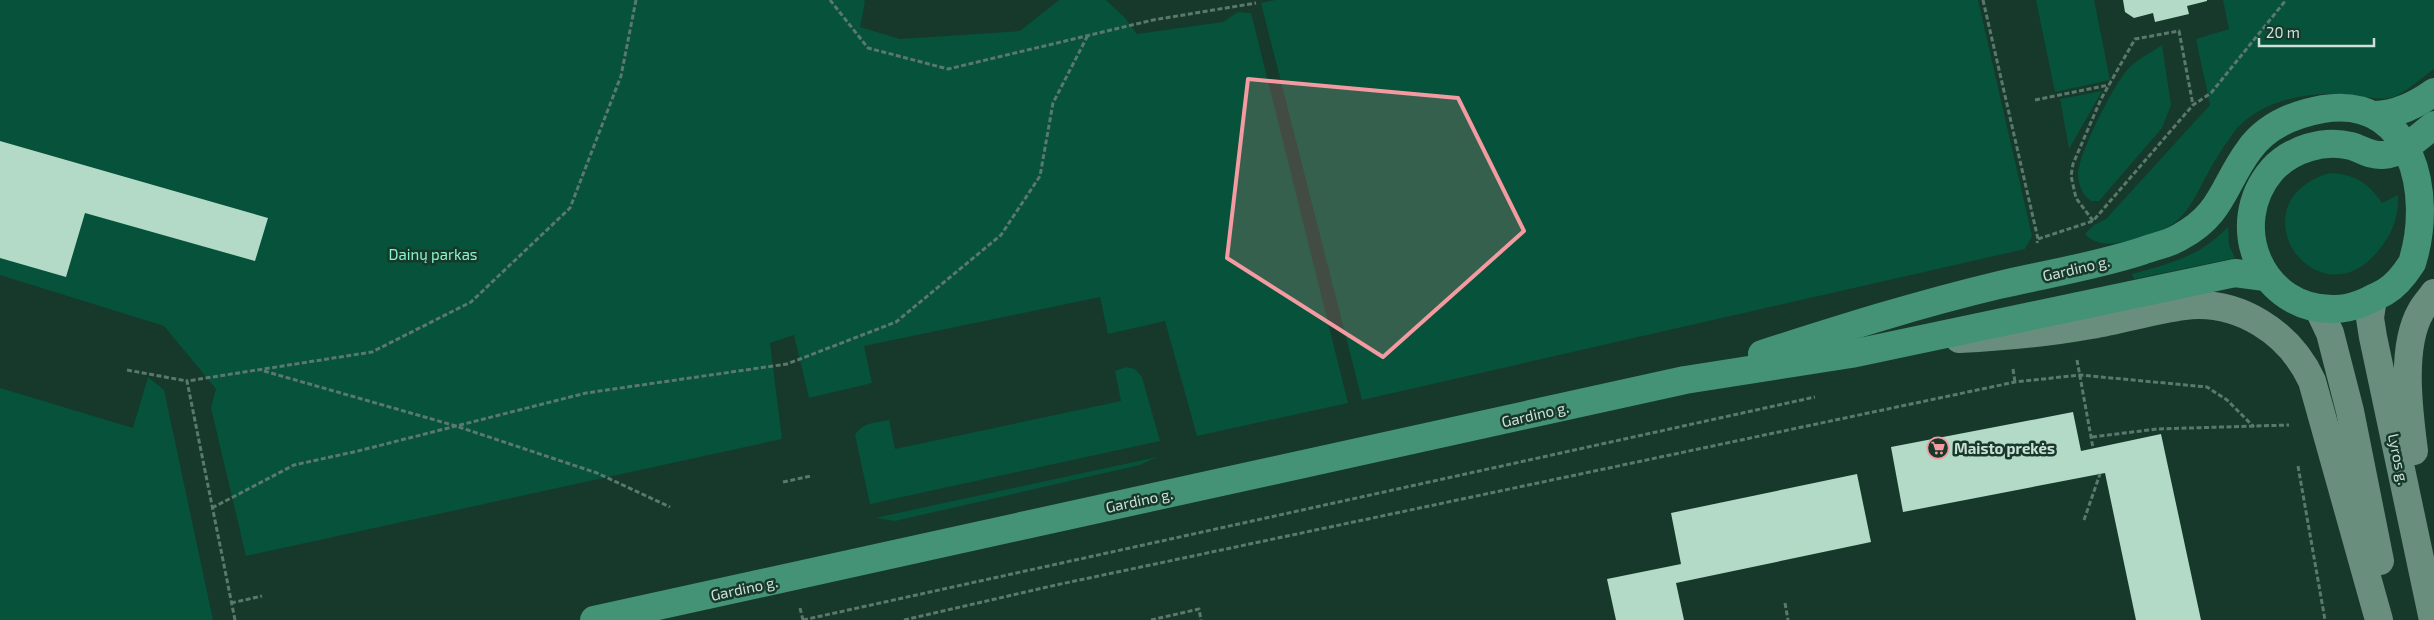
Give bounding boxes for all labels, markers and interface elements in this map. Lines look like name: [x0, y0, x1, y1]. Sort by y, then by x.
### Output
scale bar: [2259, 15, 2374, 47]
text: 20 m: [2266, 23, 2300, 41]
park label: Dainų parkas: [389, 245, 477, 263]
street label: Gardino g.: [2041, 252, 2111, 284]
street label: Gardino g.: [1500, 398, 1570, 430]
street label: Lyros g.: [2385, 432, 2413, 486]
supermarket icon: Maisto prekės: [1926, 436, 1950, 460]
place label: Maisto prekės: [1954, 439, 2055, 457]
street label: Gardino g.: [1104, 484, 1174, 516]
street label: Gardino g.: [709, 572, 779, 604]

